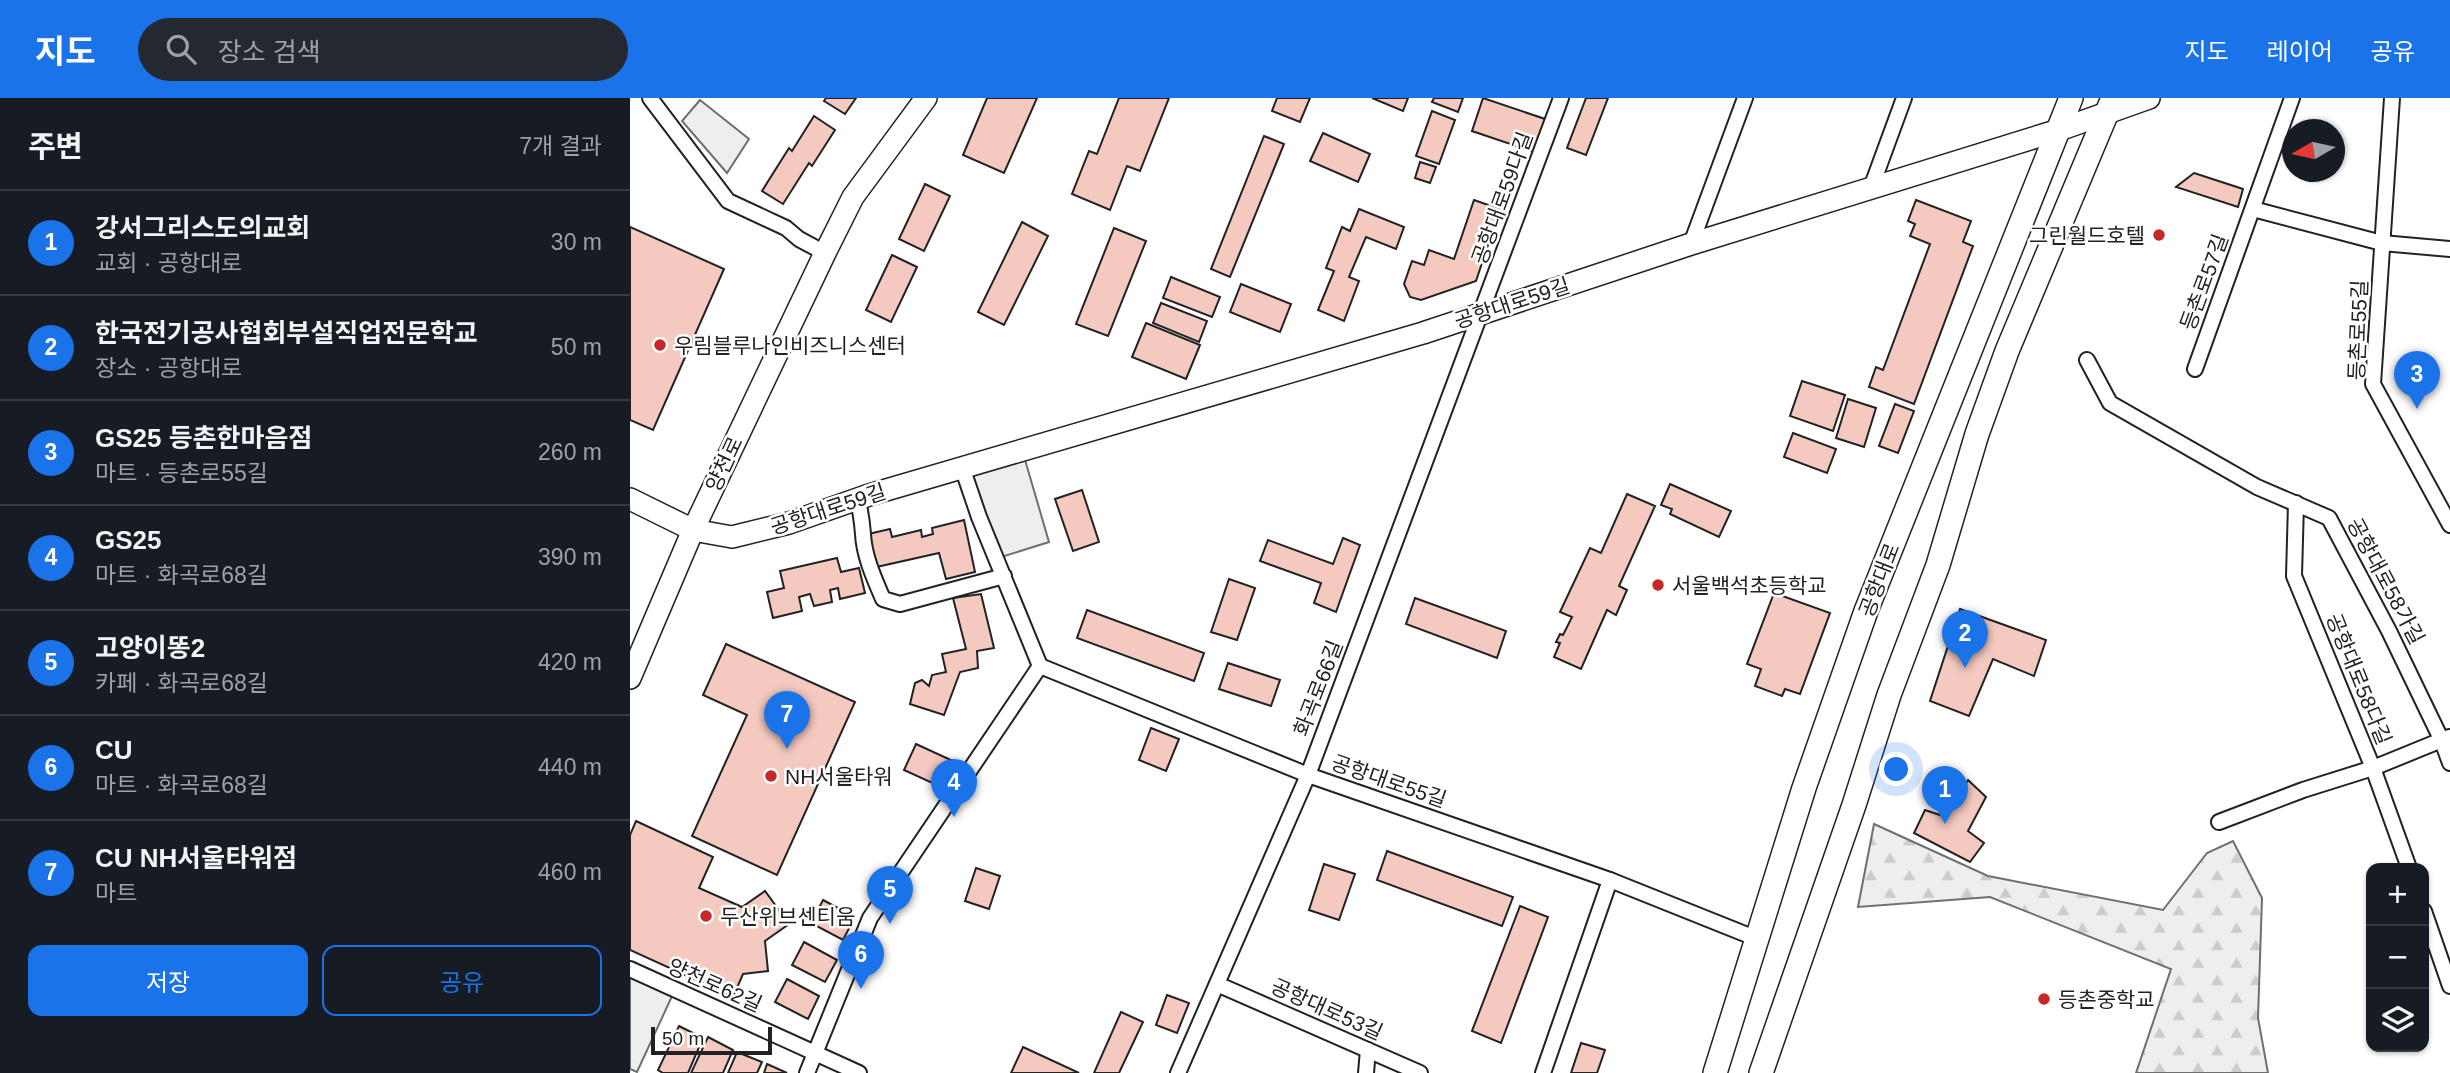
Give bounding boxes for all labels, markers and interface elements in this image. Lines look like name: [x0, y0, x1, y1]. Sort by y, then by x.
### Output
search box: [138, 18, 628, 81]
icon: search: [162, 30, 200, 68]
text: 지도: [35, 33, 96, 70]
text: 장소 검색: [218, 37, 321, 67]
text: 지도: [2184, 38, 2229, 65]
text: 레이어: [2267, 38, 2333, 65]
text: 공유: [2371, 38, 2415, 65]
north arrow: [2282, 119, 2345, 182]
street label: 공항대로59다길: [1467, 129, 1537, 267]
text: 주변: [28, 130, 83, 163]
text: 7개 결과: [519, 133, 602, 159]
text: 강서그리스도의교회: [95, 213, 310, 243]
place label: 그린월드호텔: [2029, 224, 2145, 247]
marker: 그린월드호텔: [2151, 227, 2167, 243]
text: 1: [45, 229, 57, 255]
text: 30 m: [551, 229, 602, 255]
street label: 등촌로57길: [2176, 231, 2232, 333]
text: 교회 · 공항대로: [95, 250, 242, 276]
street label: 공항대로59길: [1451, 274, 1573, 332]
street label: 등촌로55길: [2345, 279, 2371, 381]
text: 한국전기공사협회부설직업전문학교: [95, 318, 478, 348]
text: 2: [45, 334, 57, 360]
text: 50 m: [551, 334, 602, 360]
place label: 우림블루나인비즈니스센터: [674, 334, 906, 357]
marker: 우림블루나인비즈니스센터: [652, 337, 668, 353]
pin: 3: [2394, 351, 2440, 409]
text: 장소 · 공항대로: [95, 355, 242, 381]
text: GS25 등촌한마음점: [95, 423, 312, 453]
street label: 양천로: [701, 433, 747, 495]
text: 3: [45, 439, 57, 465]
text: 260 m: [538, 439, 602, 465]
text: 마트 · 등촌로55길: [95, 460, 268, 486]
street label: 공항대로59길: [767, 480, 889, 538]
street label: 공항대로58가길: [2343, 514, 2429, 648]
text: GS25: [95, 525, 162, 555]
street label: 공항대로: [1854, 540, 1904, 620]
text: 4: [45, 544, 57, 570]
text: 390 m: [538, 544, 602, 570]
text: 마트 · 화곡로68길: [95, 562, 268, 588]
place label: 서울백석초등학교: [1672, 574, 1827, 597]
marker: 서울백석초등학교: [1650, 577, 1666, 593]
pin: 2: [1942, 610, 1988, 668]
street label: 공항대로58다길: [2322, 610, 2396, 748]
text: 고양이똥2: [95, 633, 205, 663]
street label: 화곡로66길: [1289, 637, 1347, 739]
text: 5: [45, 649, 57, 675]
text: 420 m: [538, 649, 602, 675]
text: 카페 · 화곡로68길: [95, 670, 268, 696]
pin: 7: [764, 691, 810, 749]
text: CU: [95, 735, 133, 765]
street label: 공항대로55길: [1329, 751, 1449, 811]
your location: [1879, 752, 1913, 786]
text: 6: [45, 754, 57, 780]
text: 440 m: [538, 754, 602, 780]
pin: 4: [931, 759, 977, 817]
place label: NH서울타워: [785, 765, 893, 788]
pin: 1: [1922, 766, 1968, 824]
marker: NH서울타워: [763, 768, 779, 784]
text: 마트 · 화곡로68길: [95, 772, 268, 798]
text: CU NH서울타워점: [95, 843, 297, 873]
text: 7: [45, 859, 57, 885]
text: 460 m: [538, 859, 602, 885]
map controls: [2366, 863, 2429, 1052]
button: +: [2366, 863, 2429, 926]
pin: 5: [867, 866, 913, 924]
text: 마트: [95, 880, 137, 906]
place label: 두산위브센티움: [720, 905, 855, 928]
marker: 두산위브센티움: [698, 908, 714, 924]
button: −: [2366, 926, 2429, 989]
pin: 6: [838, 931, 884, 989]
button: 저장: [28, 945, 308, 1016]
button: 공유: [322, 945, 602, 1016]
street label: 양천로62길: [664, 954, 766, 1016]
street label: 공항대로53길: [1268, 974, 1386, 1044]
place label: 등촌중학교: [2058, 988, 2155, 1011]
button: layers: [2366, 989, 2429, 1052]
marker: 등촌중학교: [2036, 991, 2052, 1007]
scale bar: [651, 1024, 772, 1056]
text: 50 m: [662, 1028, 704, 1049]

